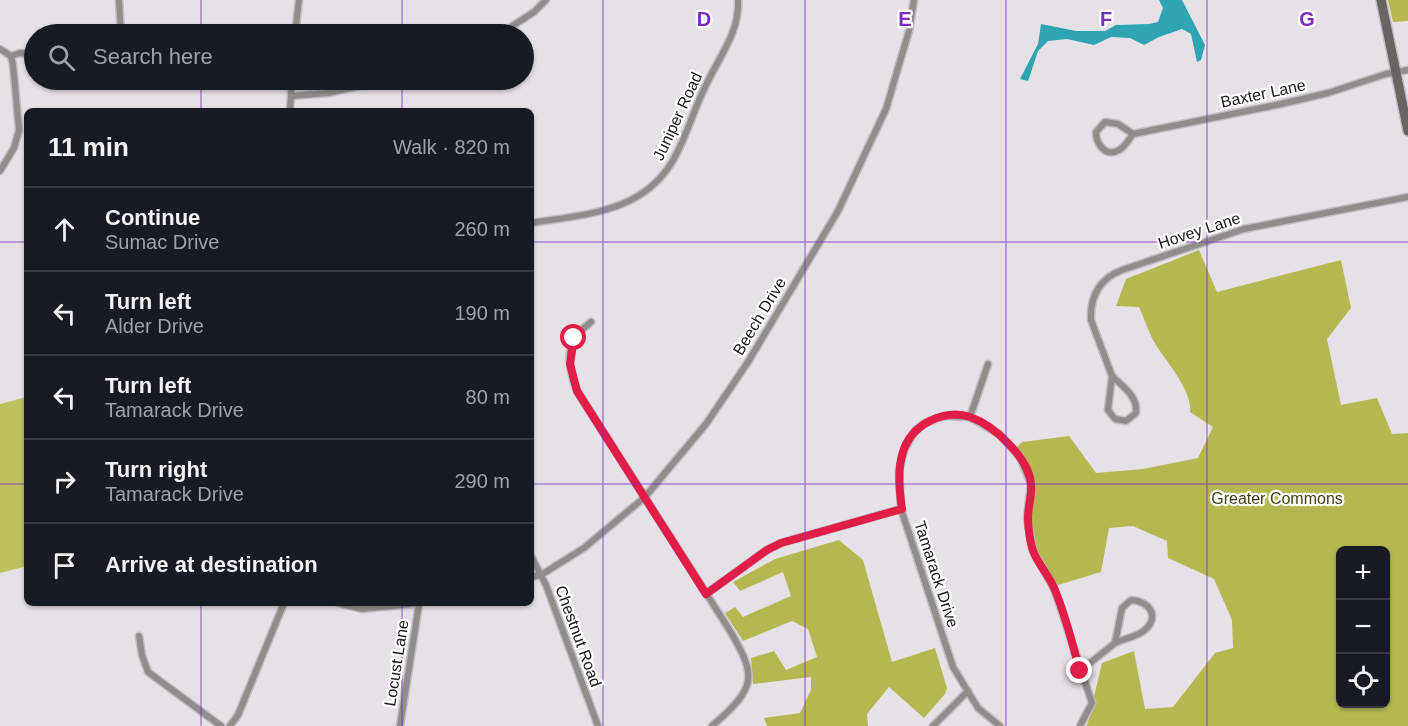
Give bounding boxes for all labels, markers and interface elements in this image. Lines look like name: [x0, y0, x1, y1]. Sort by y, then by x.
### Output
text: D: [697, 8, 711, 30]
text: E: [898, 8, 912, 30]
text: F: [1100, 8, 1112, 30]
text: G: [1299, 8, 1315, 30]
search box: [24, 24, 534, 90]
icon: search: [45, 41, 78, 74]
text: Search here: [93, 44, 213, 69]
street label: Juniper Road: [650, 69, 705, 163]
street label: Baxter Lane: [1219, 76, 1307, 111]
text: 11 min: [48, 132, 129, 162]
text: Walk · 820 m: [393, 136, 510, 158]
text: Continue: [105, 205, 200, 230]
street label: Hovey Lane: [1156, 209, 1242, 252]
icon: ahead: [48, 213, 81, 246]
text: 260 m: [454, 218, 510, 240]
text: Sumac Drive: [105, 231, 219, 253]
street label: Beech Drive: [730, 274, 789, 358]
text: Turn left: [105, 289, 191, 314]
icon: left: [48, 297, 81, 330]
text: 190 m: [454, 302, 510, 324]
text: Alder Drive: [105, 315, 204, 337]
route start: [560, 324, 586, 350]
text: Turn left: [105, 373, 191, 398]
icon: left: [48, 381, 81, 414]
text: 80 m: [466, 386, 510, 408]
text: Tamarack Drive: [105, 399, 244, 421]
text: Turn right: [105, 457, 207, 482]
icon: right: [48, 465, 81, 498]
text: 290 m: [454, 470, 510, 492]
text: Tamarack Drive: [105, 483, 244, 505]
park label: Greater Commons: [1211, 490, 1343, 507]
street label: Tamarack Drive: [911, 519, 962, 630]
map controls: [1336, 546, 1390, 708]
button: +: [1336, 546, 1390, 600]
icon: arrive: [48, 549, 81, 582]
text: Arrive at destination: [105, 552, 318, 577]
street label: Chestnut Road: [552, 583, 605, 689]
button: −: [1336, 600, 1390, 654]
street label: Locust Lane: [381, 619, 412, 707]
button: locate: [1336, 654, 1390, 708]
route end: [1066, 657, 1092, 683]

